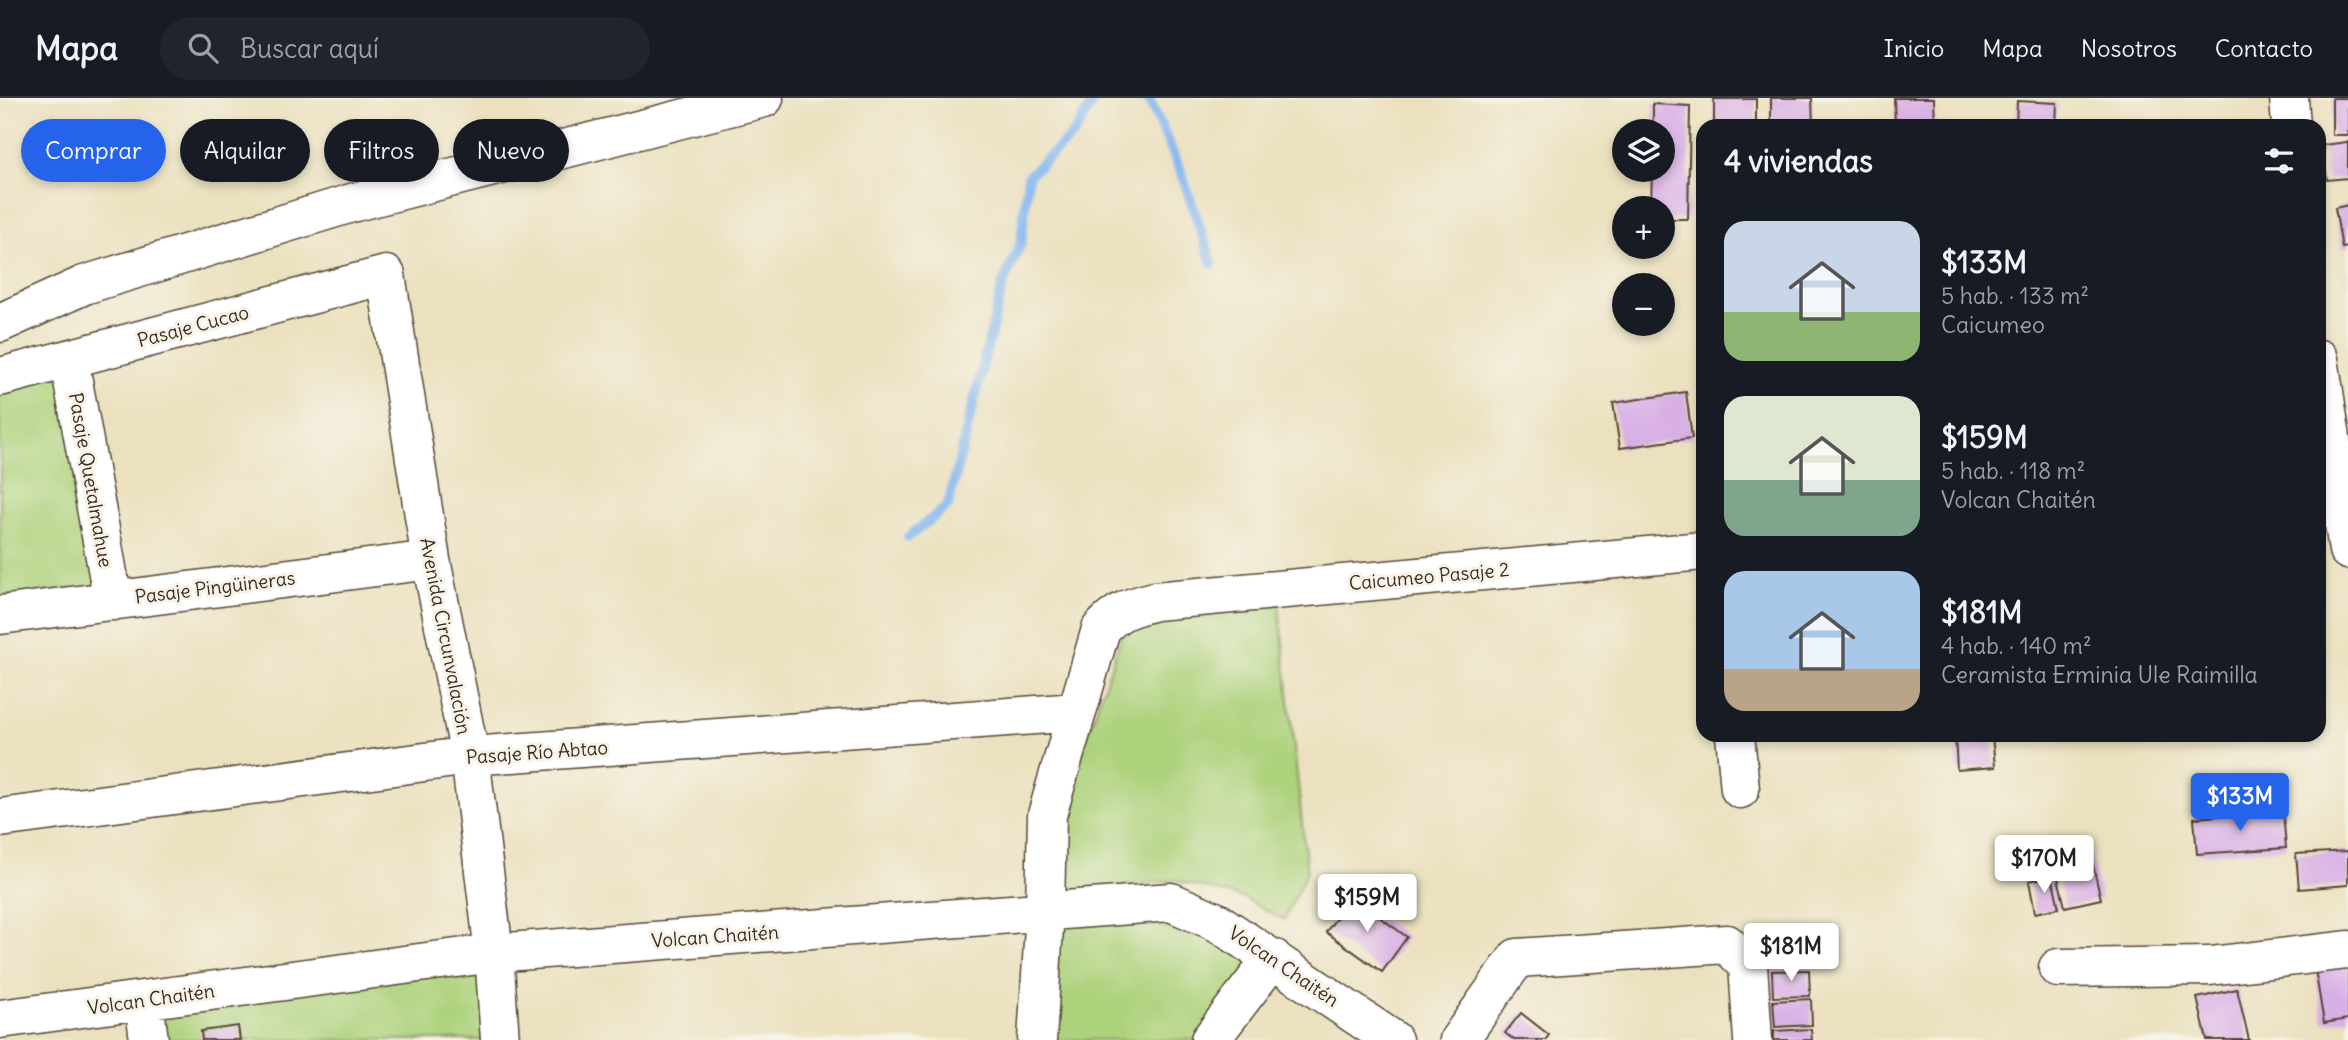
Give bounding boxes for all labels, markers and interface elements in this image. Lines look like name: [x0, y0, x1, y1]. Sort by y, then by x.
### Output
search box: [160, 17, 650, 80]
text: Mapa: [35, 27, 118, 69]
icon: search: [184, 29, 222, 67]
text: Buscar aquí: [240, 32, 379, 65]
text: Inicio: [1884, 33, 1944, 63]
text: Mapa: [1982, 33, 2043, 63]
text: Nosotros: [2081, 33, 2177, 63]
text: Contacto: [2215, 33, 2313, 63]
chip: Comprar: [21, 119, 166, 182]
chip: Alquilar: [180, 119, 310, 182]
chip: Filtros: [324, 119, 439, 182]
chip: Nuevo: [453, 119, 569, 182]
map controls: [1612, 119, 1675, 336]
button: layers: [1612, 119, 1675, 182]
text: 4 viviendas: [1724, 142, 1873, 180]
icon: filters: [2260, 142, 2298, 180]
button: +: [1612, 196, 1675, 259]
text: $133M: [1941, 243, 2027, 281]
icon: home: [1780, 249, 1864, 333]
button: −: [1612, 273, 1675, 336]
text: 5 hab. · 133 m²: [1941, 281, 2089, 310]
street label: Pasaje Cucao: [135, 300, 251, 352]
text: Caicumeo: [1941, 310, 2045, 339]
street label: Pasaje Quetalmahue: [64, 391, 118, 569]
text: $159M: [1941, 418, 2028, 456]
icon: home: [1780, 424, 1864, 508]
text: 5 hab. · 118 m²: [1941, 456, 2085, 485]
text: Volcan Chaitén: [1941, 485, 2096, 514]
street label: Avenida Circunvalación: [415, 536, 477, 736]
street label: Caicumeo Pasaje 2: [1348, 557, 1510, 595]
street label: Pasaje Pingüineras: [134, 565, 296, 609]
text: $181M: [1941, 593, 2023, 631]
icon: home: [1780, 599, 1864, 683]
text: 4 hab. · 140 m²: [1941, 631, 2092, 660]
text: Ceramista Erminia Ule Raimilla: [1941, 660, 2258, 689]
street label: Pasaje Río Abtao: [465, 735, 609, 769]
pin: $133M: [2191, 774, 2289, 833]
text: $133M: [2207, 781, 2273, 810]
pin: $170M: [1995, 836, 2093, 895]
text: $170M: [2011, 843, 2077, 872]
pin: $159M: [1318, 874, 1416, 934]
text: $159M: [1334, 882, 1400, 911]
street label: Volcan Chaitén: [650, 920, 780, 952]
street label: Volcan Chaitén: [1224, 920, 1344, 1012]
pin: $181M: [1742, 924, 1840, 983]
text: $181M: [1760, 931, 1822, 960]
street label: Volcan Chaitén: [86, 978, 216, 1020]

